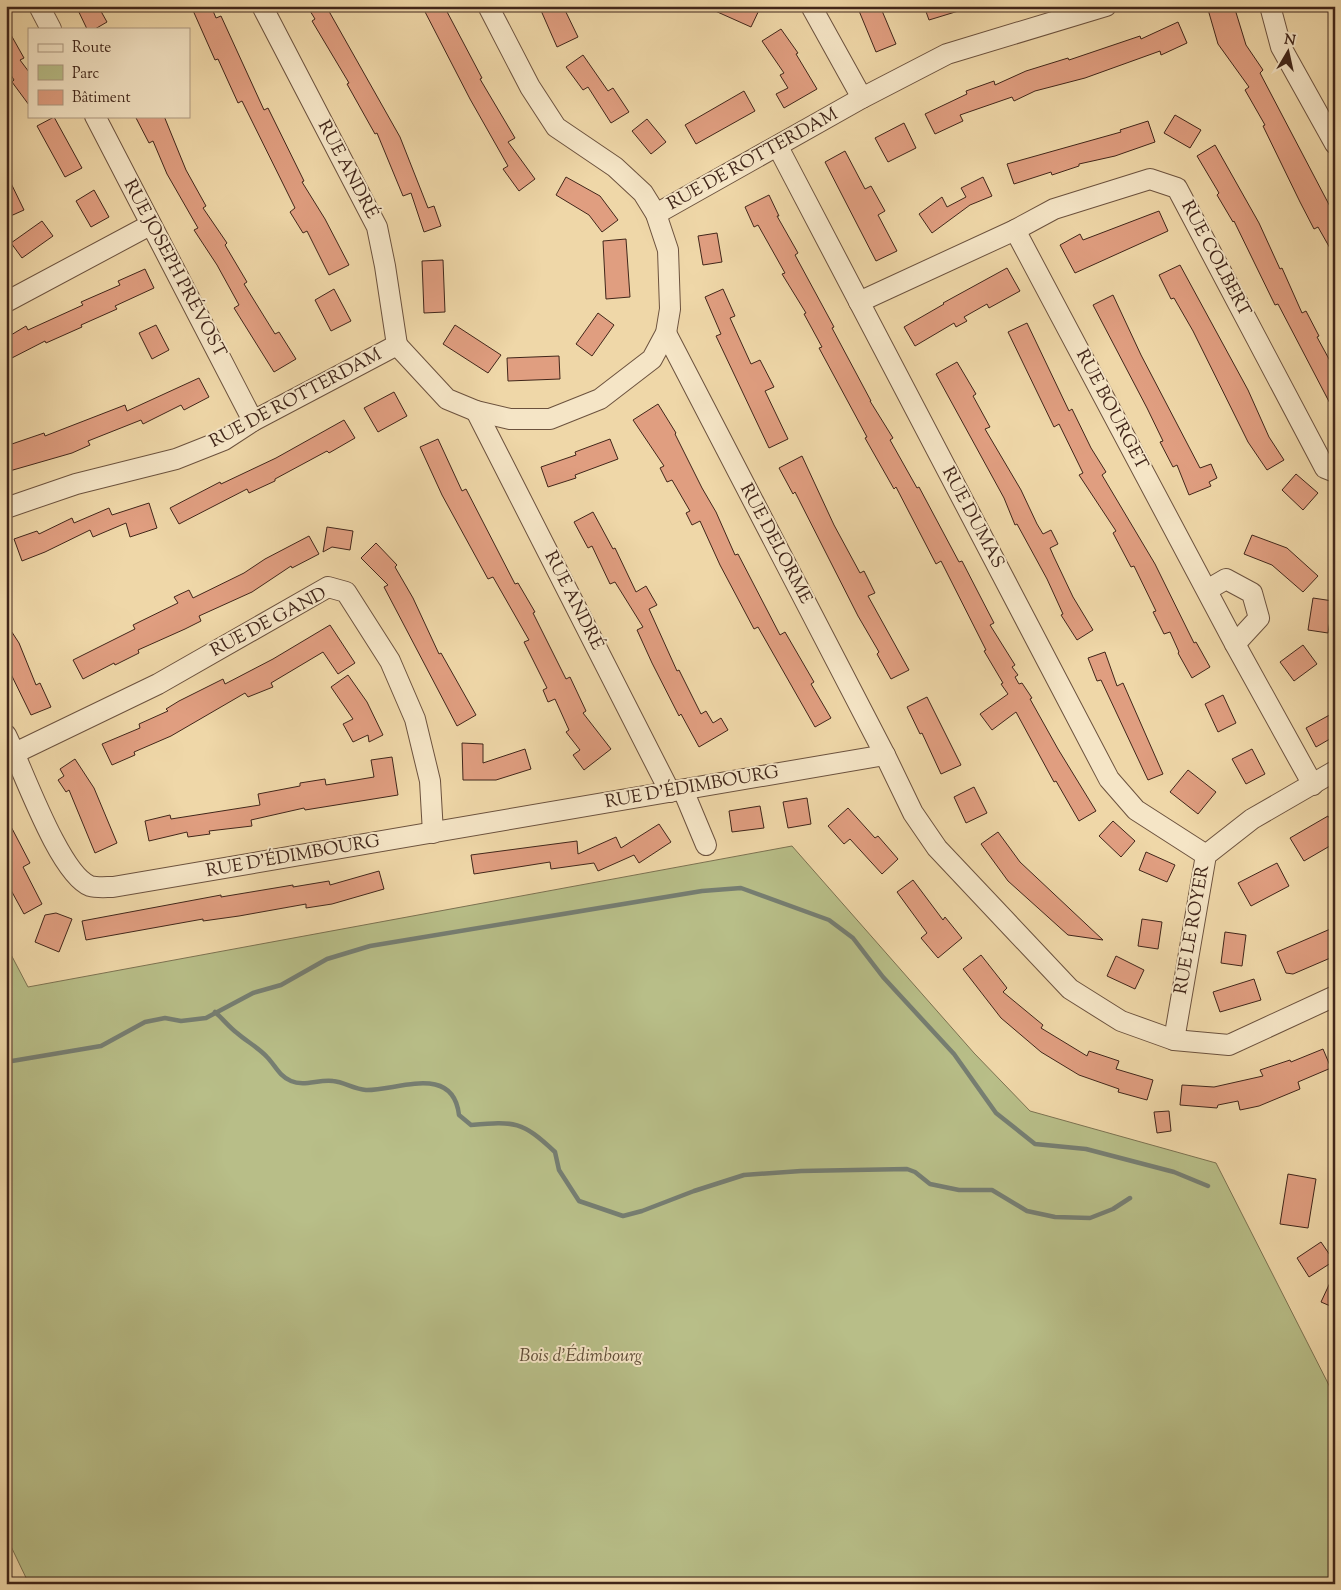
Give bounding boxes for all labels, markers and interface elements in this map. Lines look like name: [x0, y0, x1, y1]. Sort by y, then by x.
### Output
legend: [28, 28, 190, 118]
north arrow: [1264, 28, 1314, 78]
text: N: [1283, 30, 1297, 52]
text: Route: [72, 38, 111, 59]
text: Parc: [72, 64, 100, 85]
text: Bâtiment: [72, 88, 131, 109]
street label: RUE DE ROTTERDAM: [663, 102, 843, 218]
street label: RUE ANDRÉ: [310, 116, 384, 224]
street label: RUE JOSEPH PRÉVOST: [116, 175, 232, 363]
street label: RUE COLBERT: [1173, 196, 1257, 322]
street label: RUE DE ROTTERDAM: [205, 342, 387, 455]
street label: RUE BOURGET: [1068, 345, 1154, 475]
street label: RUE DUMAS: [934, 463, 1010, 573]
street label: RUE DELORME: [732, 479, 818, 609]
street label: RUE ANDRÉ: [537, 547, 609, 655]
street label: RUE DE GAND: [206, 581, 332, 665]
street label: RUE D'ÉDIMBOURG: [603, 760, 781, 816]
street label: RUE D'ÉDIMBOURG: [204, 829, 382, 885]
street label: RUE LE ROYER: [1169, 863, 1217, 997]
park label: Bois d'Édimbourg: [519, 1344, 643, 1370]

